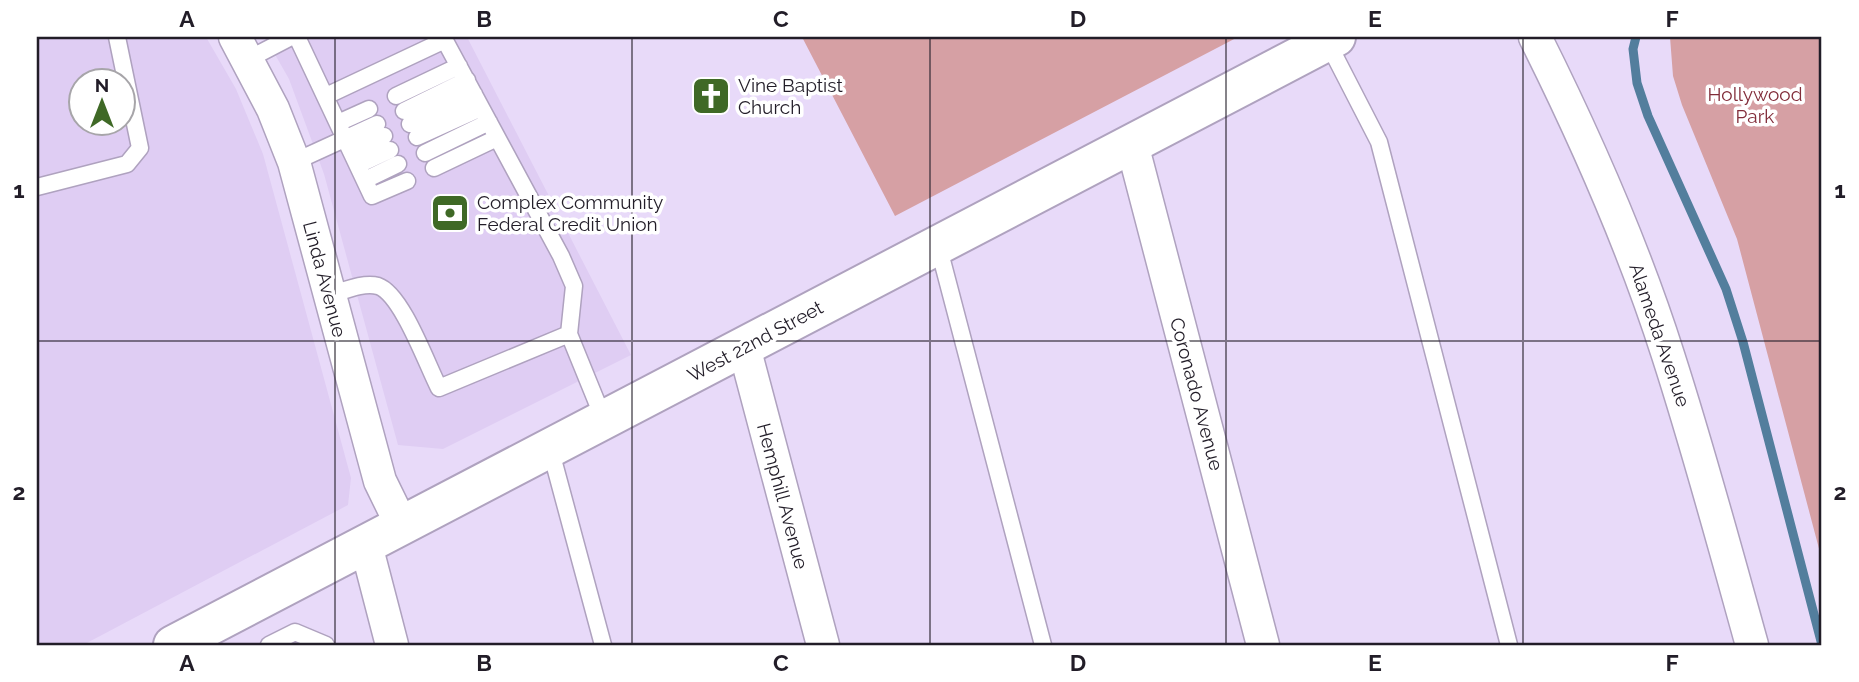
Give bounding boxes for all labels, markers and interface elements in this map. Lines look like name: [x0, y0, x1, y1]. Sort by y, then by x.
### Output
text: A: [179, 5, 195, 32]
text: B: [476, 5, 492, 32]
text: C: [773, 5, 789, 32]
text: D: [1070, 5, 1086, 32]
text: E: [1368, 5, 1382, 32]
text: F: [1665, 5, 1679, 32]
north arrow: [66, 66, 136, 136]
text: N: [95, 74, 109, 96]
place label: Vine Baptist Church: [738, 74, 843, 118]
church icon: Vine Baptist Church: [690, 75, 732, 117]
park label: Hollywood Park: [1707, 83, 1803, 127]
text: 1: [13, 176, 25, 203]
text: 1: [1834, 176, 1846, 203]
place label: Complex Community Federal Credit Union: [477, 191, 663, 235]
bank icon: Complex Community Federal Credit Union: [429, 192, 471, 234]
street label: Linda Avenue: [299, 218, 351, 340]
street label: Alameda Avenue: [1625, 260, 1695, 410]
street label: West 22nd Street: [683, 296, 827, 386]
street label: Coronado Avenue: [1166, 315, 1228, 473]
street label: Hemphill Avenue: [753, 421, 813, 571]
text: 2: [13, 478, 25, 505]
text: 2: [1834, 478, 1846, 505]
text: A: [179, 649, 195, 676]
text: B: [476, 649, 492, 676]
text: C: [773, 649, 789, 676]
text: D: [1070, 649, 1086, 676]
text: E: [1368, 649, 1382, 676]
text: F: [1665, 649, 1679, 676]

